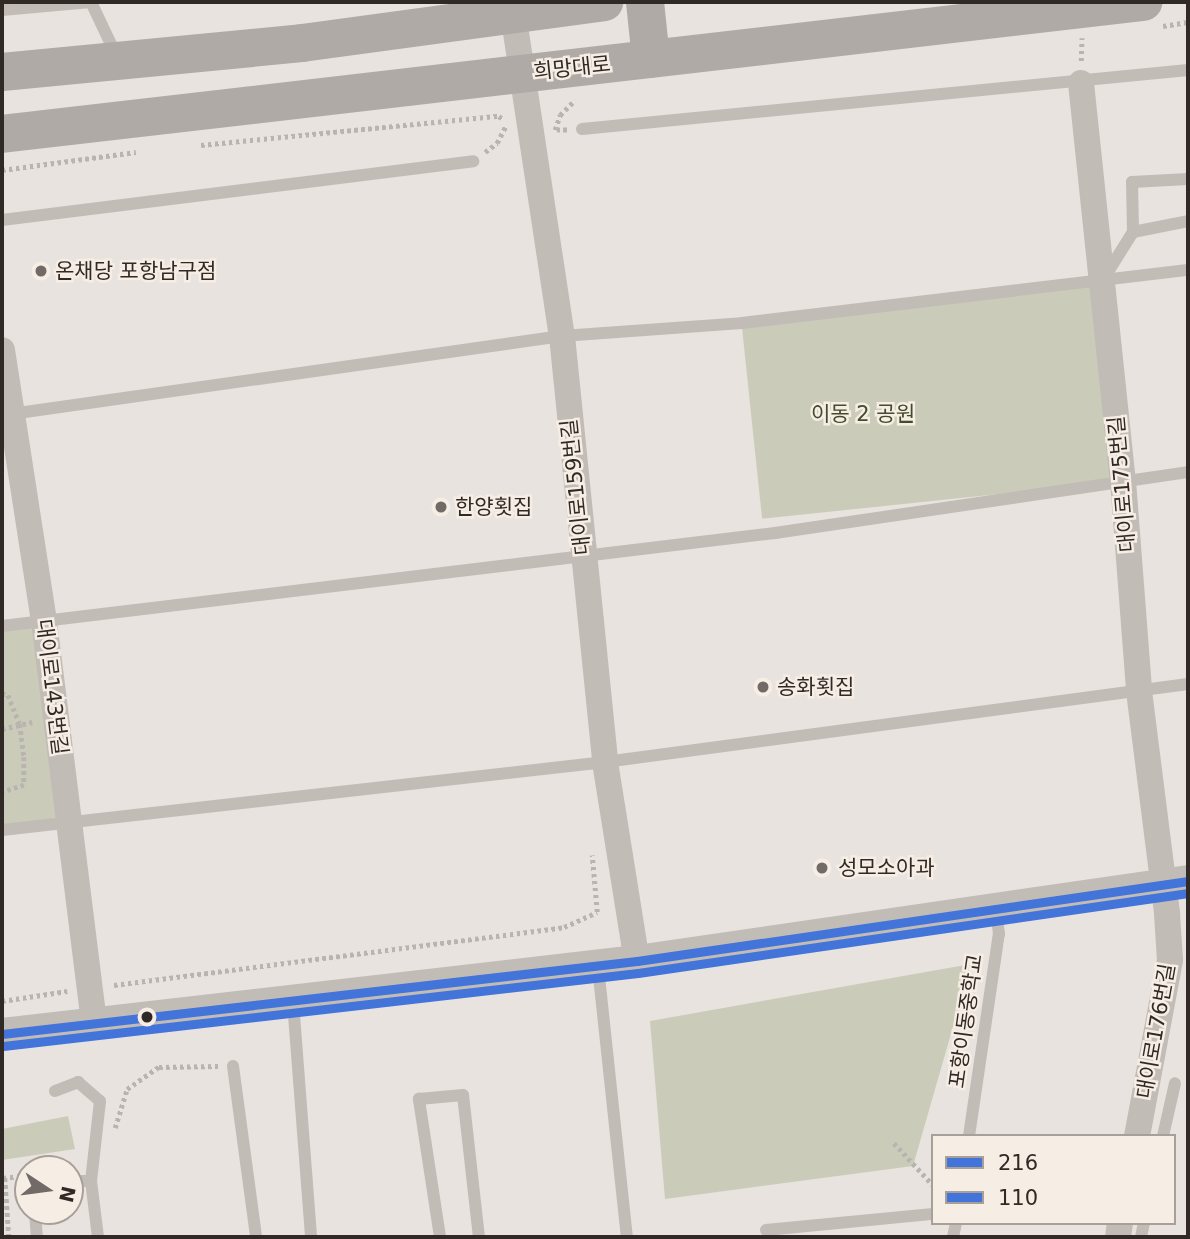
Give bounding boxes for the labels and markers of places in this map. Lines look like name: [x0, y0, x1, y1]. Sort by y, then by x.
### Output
place label: 온채당 포항남구점: [55, 258, 216, 284]
marker: 온채당 포항남구점: [33, 263, 49, 279]
place label: 한양횟집: [455, 494, 532, 520]
marker: 한양횟집: [433, 499, 449, 515]
place label: 송화횟집: [777, 674, 854, 700]
marker: 송화횟집: [755, 679, 771, 695]
place label: 성모소아과: [838, 855, 935, 881]
marker: 성모소아과: [812, 858, 832, 878]
unlabelled marker: [140, 1010, 154, 1024]

